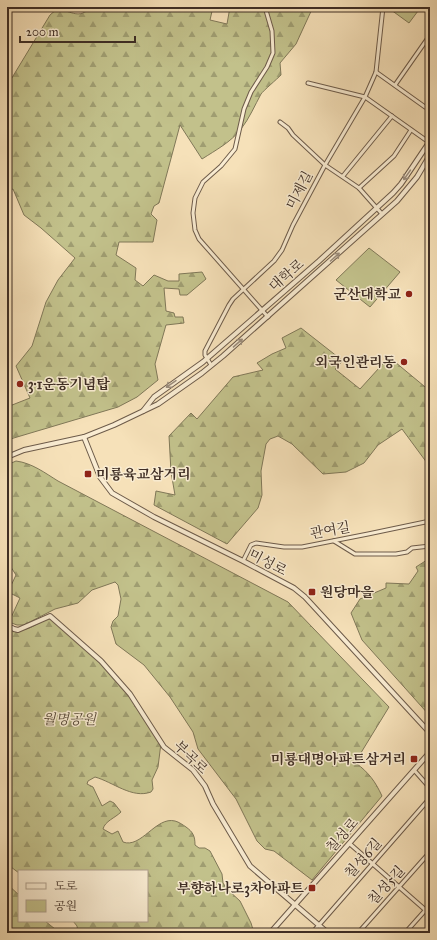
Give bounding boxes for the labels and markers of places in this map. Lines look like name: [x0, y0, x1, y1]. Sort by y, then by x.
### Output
place label: 군산대학교: [333, 286, 401, 303]
marker: 군산대학교: [404, 289, 414, 299]
place label: 외국인관리동: [315, 354, 396, 371]
marker: 외국인관리동: [399, 357, 409, 367]
place label: 3·1운동기념탑: [28, 376, 110, 394]
marker: 3·1운동기념탑: [15, 379, 25, 389]
place label: 미룡육교삼거리: [96, 466, 191, 483]
marker: 미룡육교삼거리: [83, 469, 93, 479]
place label: 원당마을: [320, 584, 375, 601]
marker: 원당마을: [307, 587, 317, 597]
place label: 미룡대명아파트삼거리: [271, 751, 406, 768]
marker: 미룡대명아파트삼거리: [409, 754, 419, 764]
place label: 부향하나로3차아파트: [177, 880, 304, 898]
marker: 부향하나로3차아파트: [307, 883, 317, 893]

